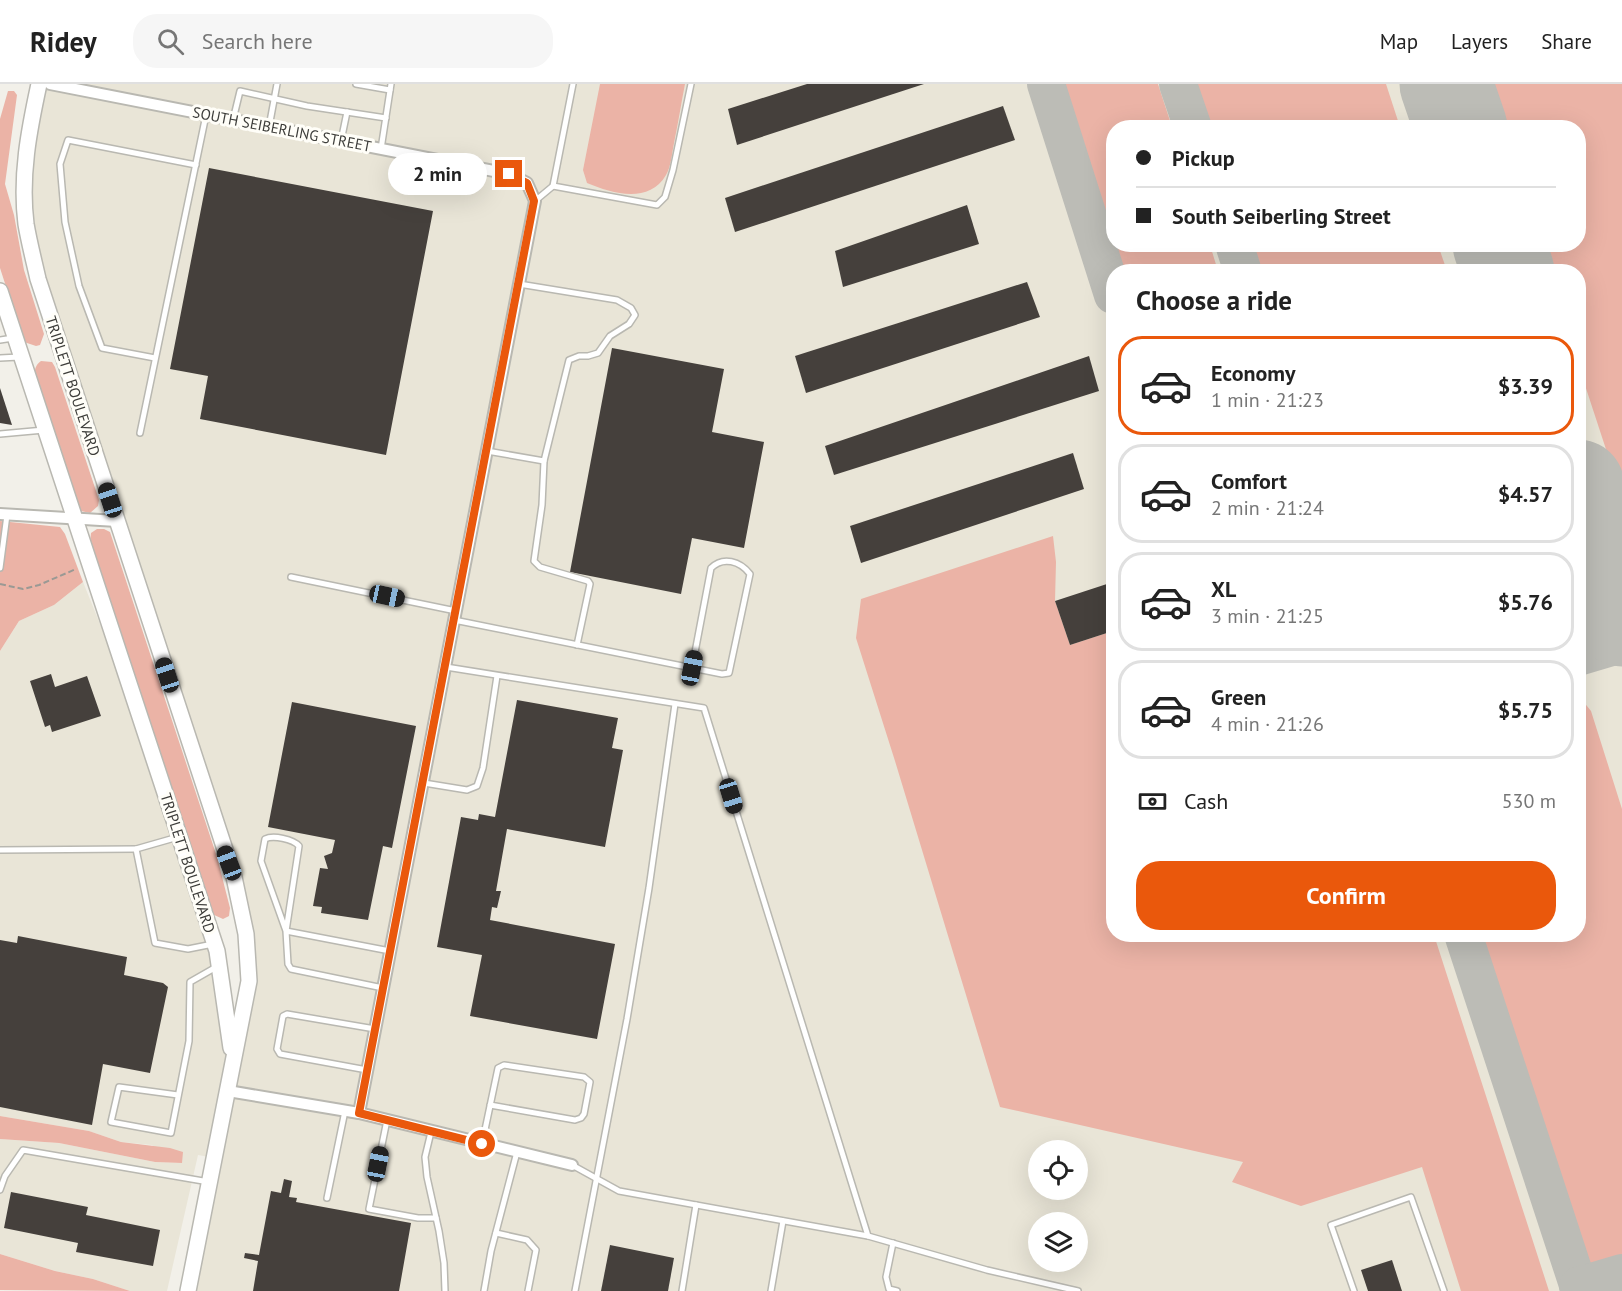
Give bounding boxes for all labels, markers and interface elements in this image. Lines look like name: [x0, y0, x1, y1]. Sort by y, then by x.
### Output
search box: [133, 14, 553, 68]
text: Ridey: [30, 23, 97, 60]
icon: search: [154, 25, 187, 58]
text: Search here: [202, 27, 313, 55]
text: Map: [1380, 28, 1418, 55]
text: Layers: [1451, 28, 1508, 55]
text: Share: [1541, 28, 1592, 55]
street label: SOUTH SEIBERLING STREET: [191, 102, 374, 156]
text: Pickup: [1172, 144, 1235, 172]
callout: 2 min: [389, 153, 488, 195]
route end: [495, 160, 522, 187]
text: 2 min: [413, 161, 462, 187]
text: South Seiberling Street: [1172, 202, 1391, 230]
text: Choose a ride: [1136, 283, 1292, 317]
street label: TRIPLETT BOULEVARD: [41, 314, 105, 458]
icon: car: [1139, 359, 1193, 413]
text: Economy: [1211, 359, 1295, 387]
text: $3.39: [1498, 372, 1553, 400]
text: 1 min · 21:23: [1211, 387, 1324, 413]
icon: car: [1139, 467, 1193, 521]
text: Comfort: [1211, 467, 1287, 495]
car: [96, 480, 124, 520]
text: $4.57: [1498, 480, 1553, 508]
text: 2 min · 21:24: [1211, 495, 1324, 521]
icon: car: [1139, 575, 1193, 629]
text: XL: [1211, 575, 1236, 603]
car: [368, 583, 406, 609]
text: $5.76: [1498, 588, 1553, 616]
text: 3 min · 21:25: [1211, 603, 1324, 629]
car: [680, 649, 704, 687]
car: [153, 655, 181, 695]
icon: car: [1139, 683, 1193, 737]
text: Green: [1211, 683, 1266, 711]
text: $5.75: [1498, 696, 1553, 724]
text: 4 min · 21:26: [1211, 711, 1324, 737]
car: [717, 776, 745, 816]
icon: cash: [1136, 785, 1169, 818]
text: Cash: [1184, 787, 1228, 815]
text: 530 m: [1502, 788, 1556, 814]
street label: TRIPLETT BOULEVARD: [156, 791, 220, 935]
car: [214, 843, 244, 883]
button: Confirm: [1136, 861, 1556, 930]
route start: [468, 1130, 495, 1157]
map controls: [1028, 1140, 1088, 1272]
button: locate: [1028, 1140, 1088, 1200]
car: [366, 1145, 390, 1183]
button: layers: [1028, 1212, 1088, 1272]

